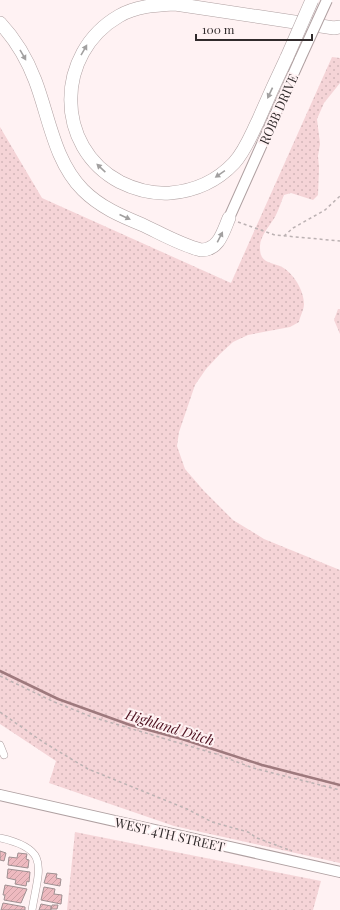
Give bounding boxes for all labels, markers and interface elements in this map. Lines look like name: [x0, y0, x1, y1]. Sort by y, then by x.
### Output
scale bar: [196, 16, 312, 42]
text: 100 m: [202, 21, 235, 37]
one-way arrow: [81, 44, 88, 56]
one-way arrow: [19, 49, 26, 60]
street label: ROBB DRIVE: [255, 71, 301, 147]
one-way arrow: [267, 87, 273, 99]
one-way arrow: [96, 164, 106, 173]
one-way arrow: [215, 170, 226, 178]
one-way arrow: [119, 214, 131, 220]
one-way arrow: [217, 231, 223, 243]
water label: Highland Ditch: [122, 704, 217, 749]
street label: WEST 4TH STREET: [112, 813, 227, 855]

